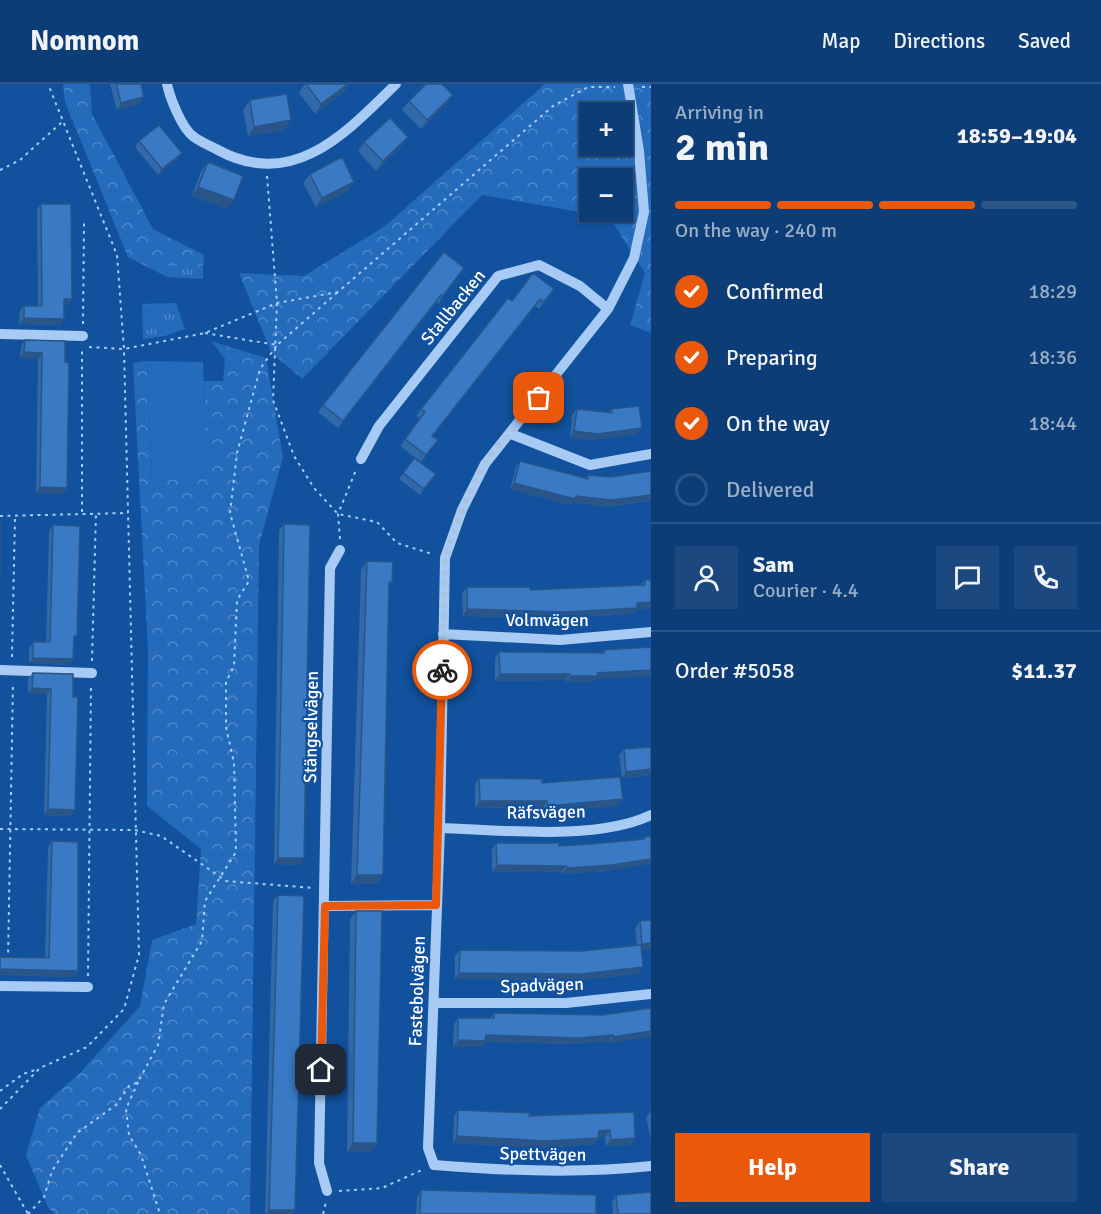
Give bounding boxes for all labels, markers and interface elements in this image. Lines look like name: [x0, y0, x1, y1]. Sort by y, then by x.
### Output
text: Nomnom: [30, 24, 139, 58]
text: Map: [822, 28, 860, 54]
text: Directions: [893, 28, 985, 54]
text: Saved: [1018, 28, 1071, 54]
text: Arriving in: [675, 100, 764, 125]
map controls: [579, 102, 633, 222]
button: +: [579, 102, 633, 156]
text: 18:59–19:04: [957, 122, 1077, 149]
text: 2 min: [675, 123, 769, 171]
button: −: [579, 168, 633, 222]
text: On the way · 240 m: [675, 218, 837, 243]
street label: Stallbacken: [416, 265, 490, 349]
icon: check: [675, 275, 708, 308]
text: Confirmed: [726, 278, 824, 305]
text: 18:29: [1028, 279, 1077, 304]
icon: check: [675, 341, 708, 374]
text: Preparing: [726, 344, 818, 371]
text: 18:36: [1028, 345, 1077, 370]
pin: [513, 372, 564, 423]
icon: bag: [522, 381, 555, 414]
icon: check: [675, 407, 708, 440]
text: On the way: [726, 410, 830, 437]
text: 18:44: [1028, 411, 1077, 436]
text: Delivered: [726, 476, 814, 503]
button: person: [675, 546, 738, 609]
button: chat: [936, 546, 999, 609]
button: phone: [1014, 546, 1077, 609]
text: Sam: [753, 551, 794, 578]
text: Courier · 4.4: [753, 578, 859, 603]
street label: Volmvägen: [505, 609, 589, 631]
courier: [412, 640, 472, 700]
icon: bike: [426, 654, 459, 687]
text: Order #5058: [675, 657, 795, 684]
text: $11.37: [1011, 657, 1077, 684]
street label: Stängselvägen: [299, 671, 323, 783]
street label: Räfsvägen: [506, 800, 586, 824]
street label: Fastebolvägen: [404, 935, 430, 1047]
street label: Spadvägen: [500, 973, 584, 997]
pin: [295, 1044, 346, 1095]
icon: home: [304, 1053, 337, 1086]
button: Help: [675, 1133, 870, 1202]
button: Share: [882, 1133, 1077, 1202]
street label: Spettvägen: [499, 1142, 587, 1166]

